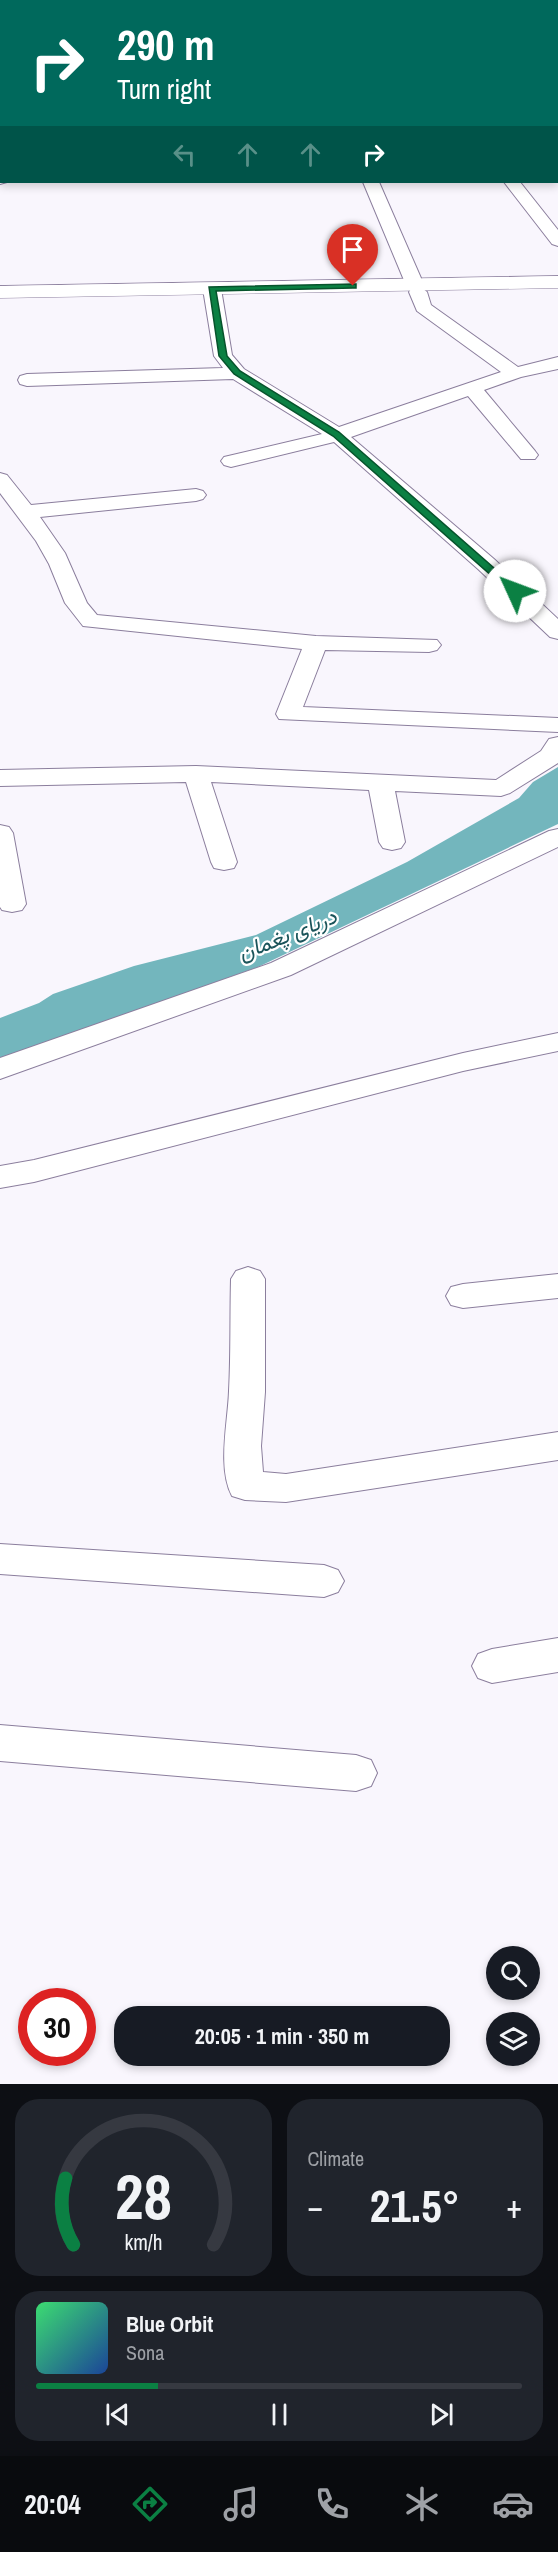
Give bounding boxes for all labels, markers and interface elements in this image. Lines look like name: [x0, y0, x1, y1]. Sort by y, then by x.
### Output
text: 290 m: [117, 17, 215, 73]
icon: right: [18, 24, 96, 102]
text: Turn right: [117, 71, 211, 107]
icon: left: [168, 138, 201, 171]
icon: ahead: [231, 138, 264, 171]
icon: ahead: [294, 138, 327, 171]
icon: right: [357, 138, 390, 171]
pin: [327, 224, 378, 286]
icon: arrive: [336, 233, 369, 266]
position arrow: [483, 559, 547, 623]
water label: دریای پغمان: [233, 900, 341, 967]
map controls: [486, 1946, 540, 2066]
button: search: [486, 1946, 540, 2000]
speed limit sign: 30: [18, 1988, 96, 2066]
button: layers: [486, 2012, 540, 2066]
text: 20:05 · 1 min · 350 m: [195, 2021, 369, 2051]
text: Climate: [308, 2145, 364, 2172]
text: 28: [115, 2154, 172, 2238]
text: 21.5°: [370, 2175, 460, 2236]
text: −: [308, 2184, 323, 2228]
text: +: [506, 2184, 522, 2228]
text: km/h: [124, 2228, 162, 2257]
text: Blue Orbit: [126, 2309, 213, 2339]
text: Sona: [126, 2339, 164, 2366]
icon: previous: [101, 2398, 134, 2431]
icon: pause: [263, 2398, 296, 2431]
icon: next: [425, 2398, 458, 2431]
icon: directions: [129, 2483, 171, 2525]
icon: music: [220, 2483, 262, 2525]
icon: phone: [311, 2483, 353, 2525]
icon: climate: [401, 2483, 443, 2525]
icon: car: [492, 2483, 534, 2525]
text: 20:04: [24, 2486, 81, 2522]

